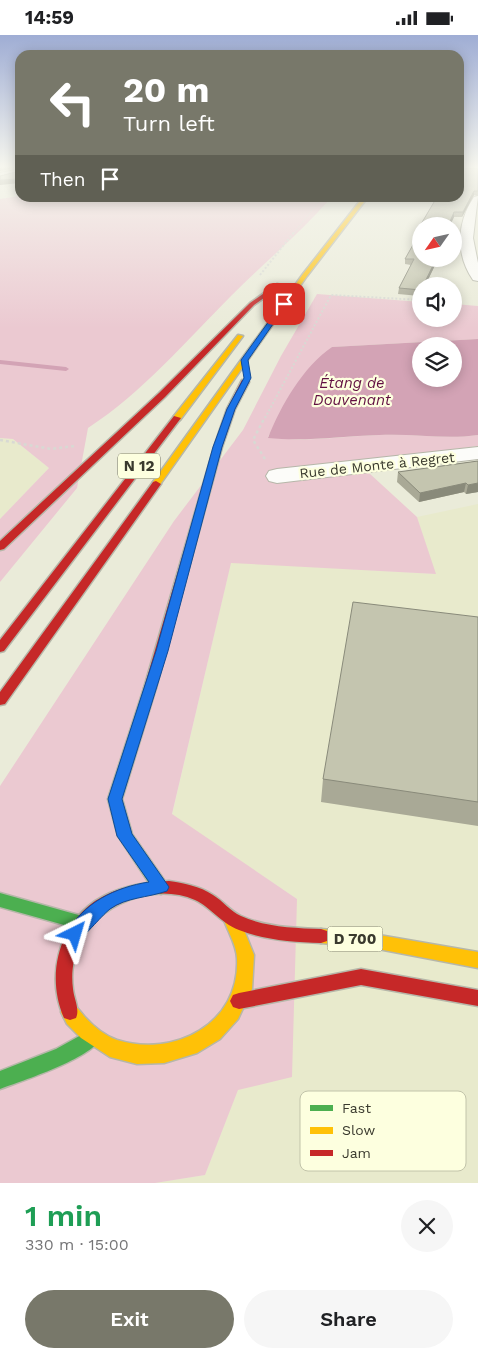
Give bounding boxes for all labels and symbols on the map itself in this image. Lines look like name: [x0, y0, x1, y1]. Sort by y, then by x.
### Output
north arrow: [412, 217, 462, 267]
pin: [263, 283, 305, 325]
water label: Étang de Douvenant: [313, 374, 392, 409]
street label: Rue de Monte à Regret: [299, 449, 456, 481]
road number: N 12: [118, 453, 160, 479]
position arrow: [48, 907, 100, 959]
road number: D 700: [328, 927, 382, 951]
legend: [300, 1091, 466, 1171]
text: Fast: [342, 1100, 371, 1116]
text: Slow: [342, 1122, 375, 1138]
text: Jam: [342, 1145, 371, 1161]

